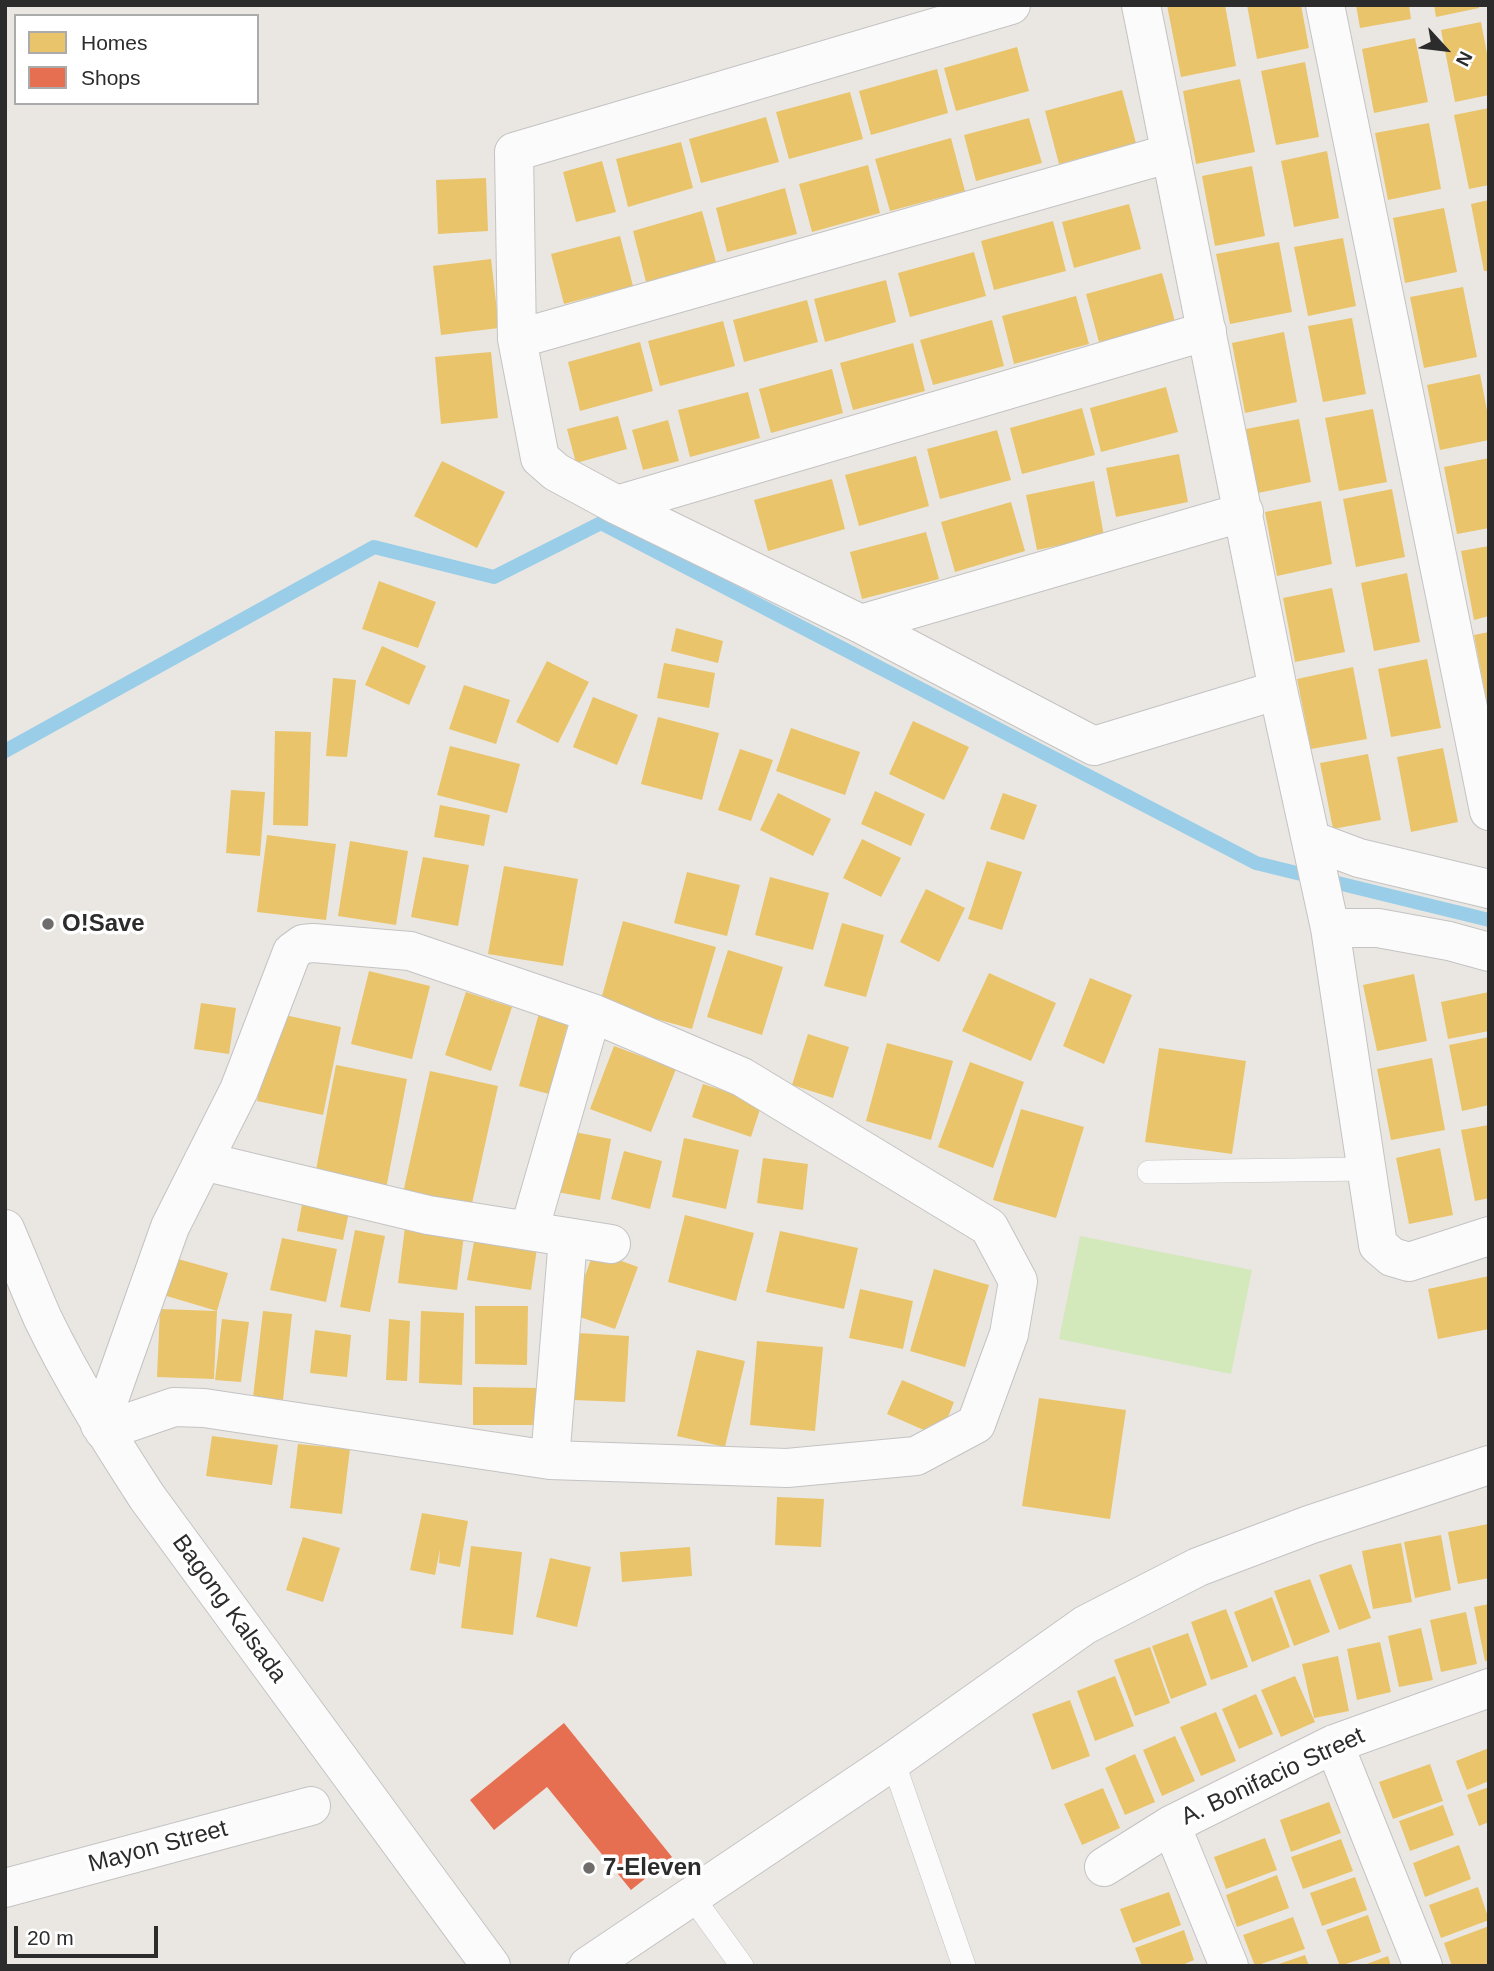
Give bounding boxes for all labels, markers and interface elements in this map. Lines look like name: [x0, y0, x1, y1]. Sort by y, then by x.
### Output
legend: [14, 14, 259, 105]
north arrow: [1410, 14, 1480, 84]
text: Homes: [81, 31, 148, 54]
text: N: [1452, 48, 1477, 70]
text: Shops: [81, 66, 141, 89]
place label: O!Save: [62, 910, 145, 938]
marker: O!Save: [40, 916, 56, 932]
street label: Bagong Kalsada: [166, 1529, 292, 1689]
street label: A. Bonifacio Street: [1177, 1722, 1369, 1832]
street label: Mayon Street: [85, 1815, 231, 1879]
place label: 7-Eleven: [603, 1854, 702, 1882]
marker: 7-Eleven: [581, 1860, 597, 1876]
scale bar: [18, 1912, 161, 1956]
text: 20 m: [27, 1926, 74, 1949]

